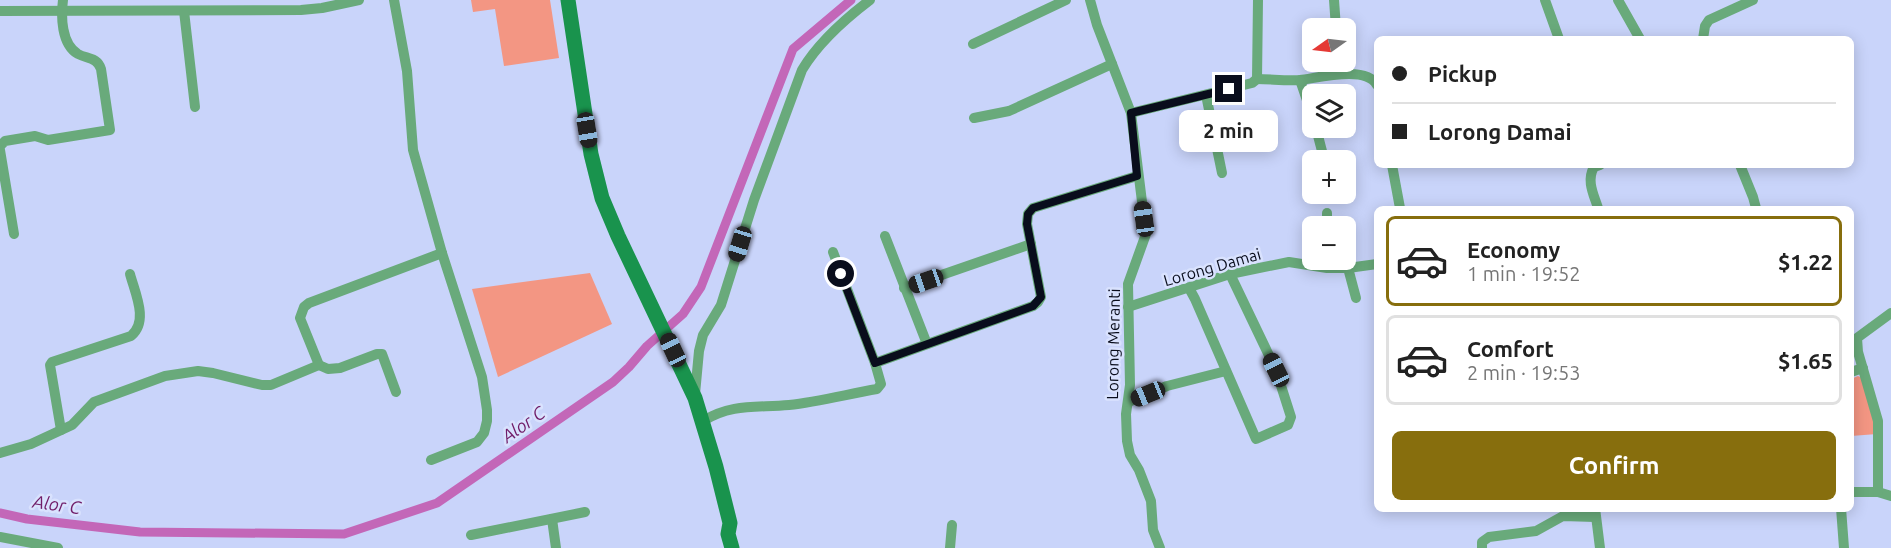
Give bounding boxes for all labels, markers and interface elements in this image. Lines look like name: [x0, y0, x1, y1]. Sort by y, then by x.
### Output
north arrow: [1302, 18, 1356, 72]
map controls: [1302, 18, 1356, 270]
text: Pickup: [1428, 61, 1497, 86]
route end: [1215, 75, 1242, 102]
button: layers: [1302, 84, 1356, 138]
callout: 2 min: [1180, 110, 1278, 152]
car: [575, 111, 599, 149]
text: 2 min: [1203, 119, 1254, 142]
text: Lorong Damai: [1428, 119, 1572, 144]
button: +: [1302, 150, 1356, 204]
car: [1133, 200, 1155, 238]
button: −: [1302, 216, 1356, 270]
car: [726, 224, 754, 264]
icon: car: [1395, 234, 1449, 288]
text: Economy: [1467, 237, 1560, 262]
street label: Lorong Damai: [1161, 245, 1263, 289]
text: $1.22: [1778, 249, 1833, 274]
route start: [827, 260, 854, 287]
text: 1 min · 19:52: [1467, 262, 1581, 285]
car: [906, 267, 946, 295]
street label: Lorong Meranti: [1103, 288, 1123, 400]
car: [657, 330, 689, 370]
icon: car: [1395, 333, 1449, 387]
text: Comfort: [1467, 336, 1554, 361]
text: $1.65: [1778, 348, 1833, 373]
car: [1260, 350, 1292, 390]
text: 2 min · 19:53: [1467, 361, 1581, 384]
car: [1128, 379, 1168, 409]
water label: Alor C: [497, 402, 549, 447]
button: Confirm: [1392, 431, 1836, 500]
water label: Alor C: [31, 491, 83, 517]

